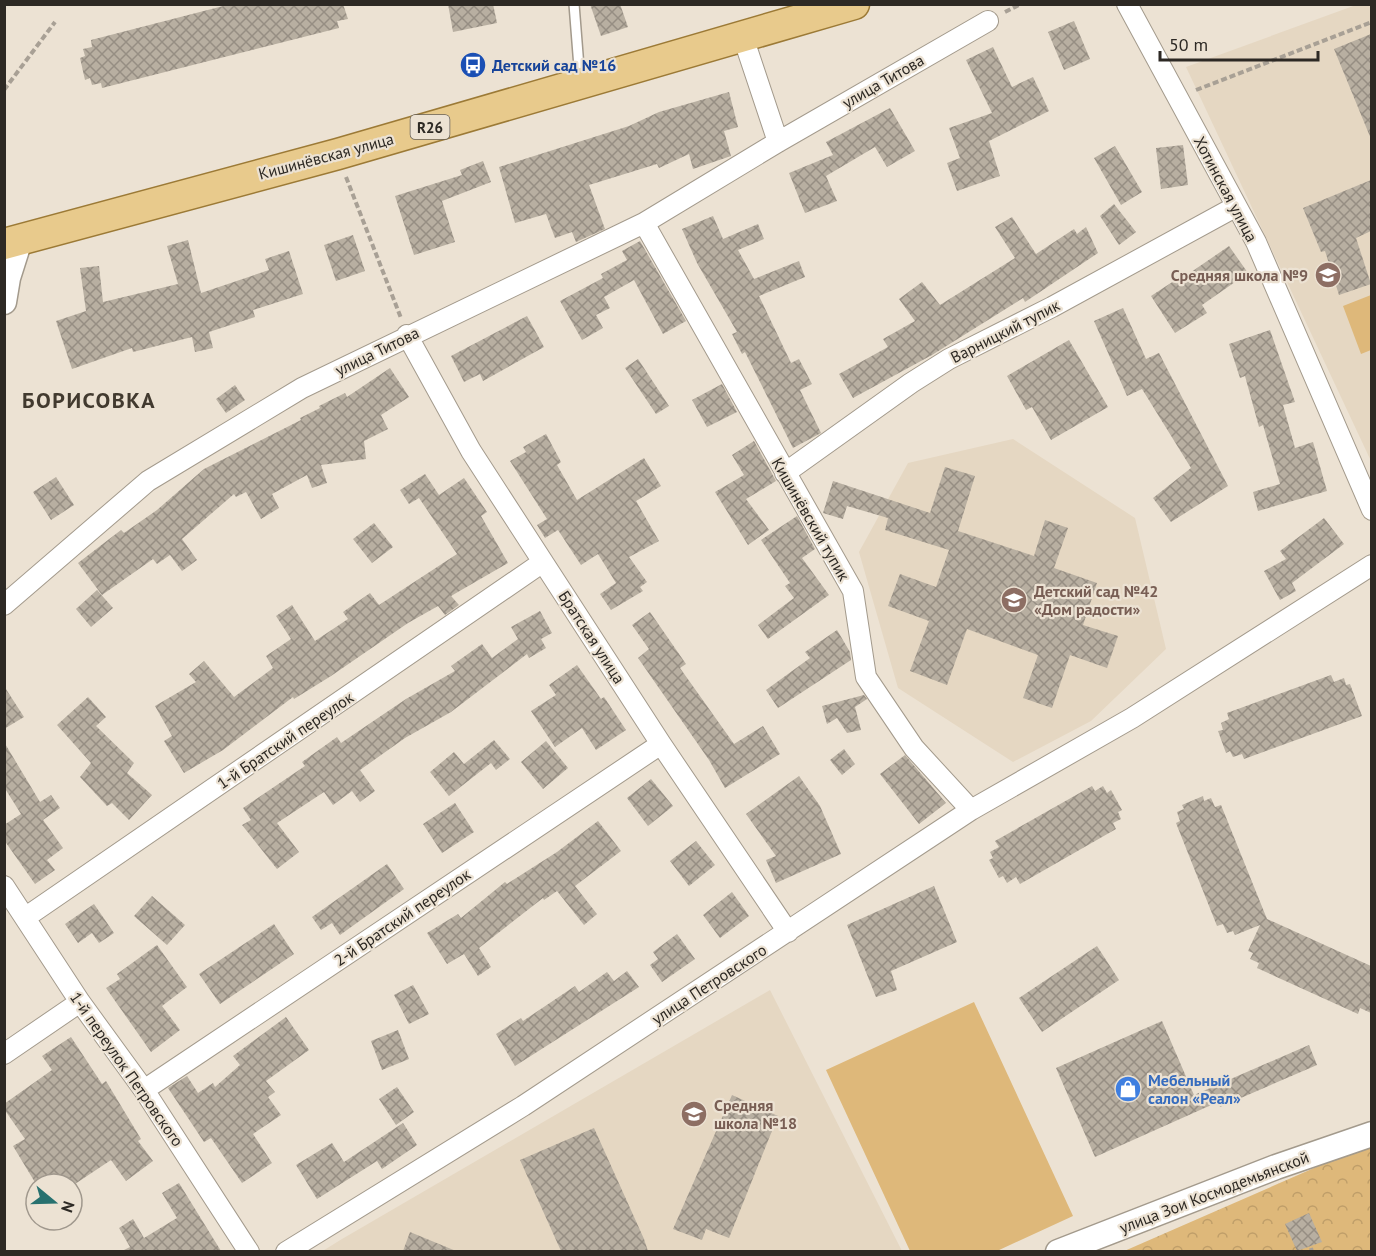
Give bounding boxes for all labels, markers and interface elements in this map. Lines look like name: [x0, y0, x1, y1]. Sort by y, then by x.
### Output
scale bar: [1160, 24, 1318, 62]
text: 50 m: [1169, 33, 1208, 56]
bus stop icon: Детский сад №16: [458, 50, 488, 80]
street label: улица Титова: [839, 50, 927, 112]
place label: Детский сад №16: [492, 55, 616, 75]
road number: R26: [410, 115, 450, 139]
street label: Кишинёвская улица: [256, 128, 396, 184]
street label: Хотинская улица: [1190, 133, 1262, 245]
school or university icon: Средняя школа №9: [1313, 260, 1343, 290]
place label: Средняя школа №9: [1171, 265, 1308, 285]
street label: Варницкий тупик: [947, 295, 1063, 367]
street label: улица Титова: [332, 322, 422, 380]
district label: БОРИСОВКА: [22, 386, 156, 414]
street label: Кишинёвский тупик: [768, 454, 855, 584]
place label: Детский сад №42 «Дом радости»: [1034, 581, 1158, 619]
school or university icon: Детский сад №42 «Дом радости»: [999, 585, 1029, 615]
street label: Братская улица: [555, 587, 629, 687]
street label: 1-й Братский переулок: [213, 687, 357, 793]
street label: 2-й Братский переулок: [330, 864, 474, 970]
street label: улица Петровского: [648, 939, 770, 1029]
street label: 1-й переулок Петровского: [66, 988, 188, 1150]
place label: Мебельный салон «Реал»: [1148, 1070, 1241, 1108]
shop icon: Мебельный салон «Реал»: [1113, 1074, 1143, 1104]
place label: Средняя школа №18: [714, 1095, 797, 1133]
school or university icon: Средняя школа №18: [679, 1099, 709, 1129]
street label: улица Зои Космодемьянской: [1116, 1147, 1312, 1237]
north arrow: [24, 1172, 84, 1232]
text: N: [57, 1199, 79, 1215]

